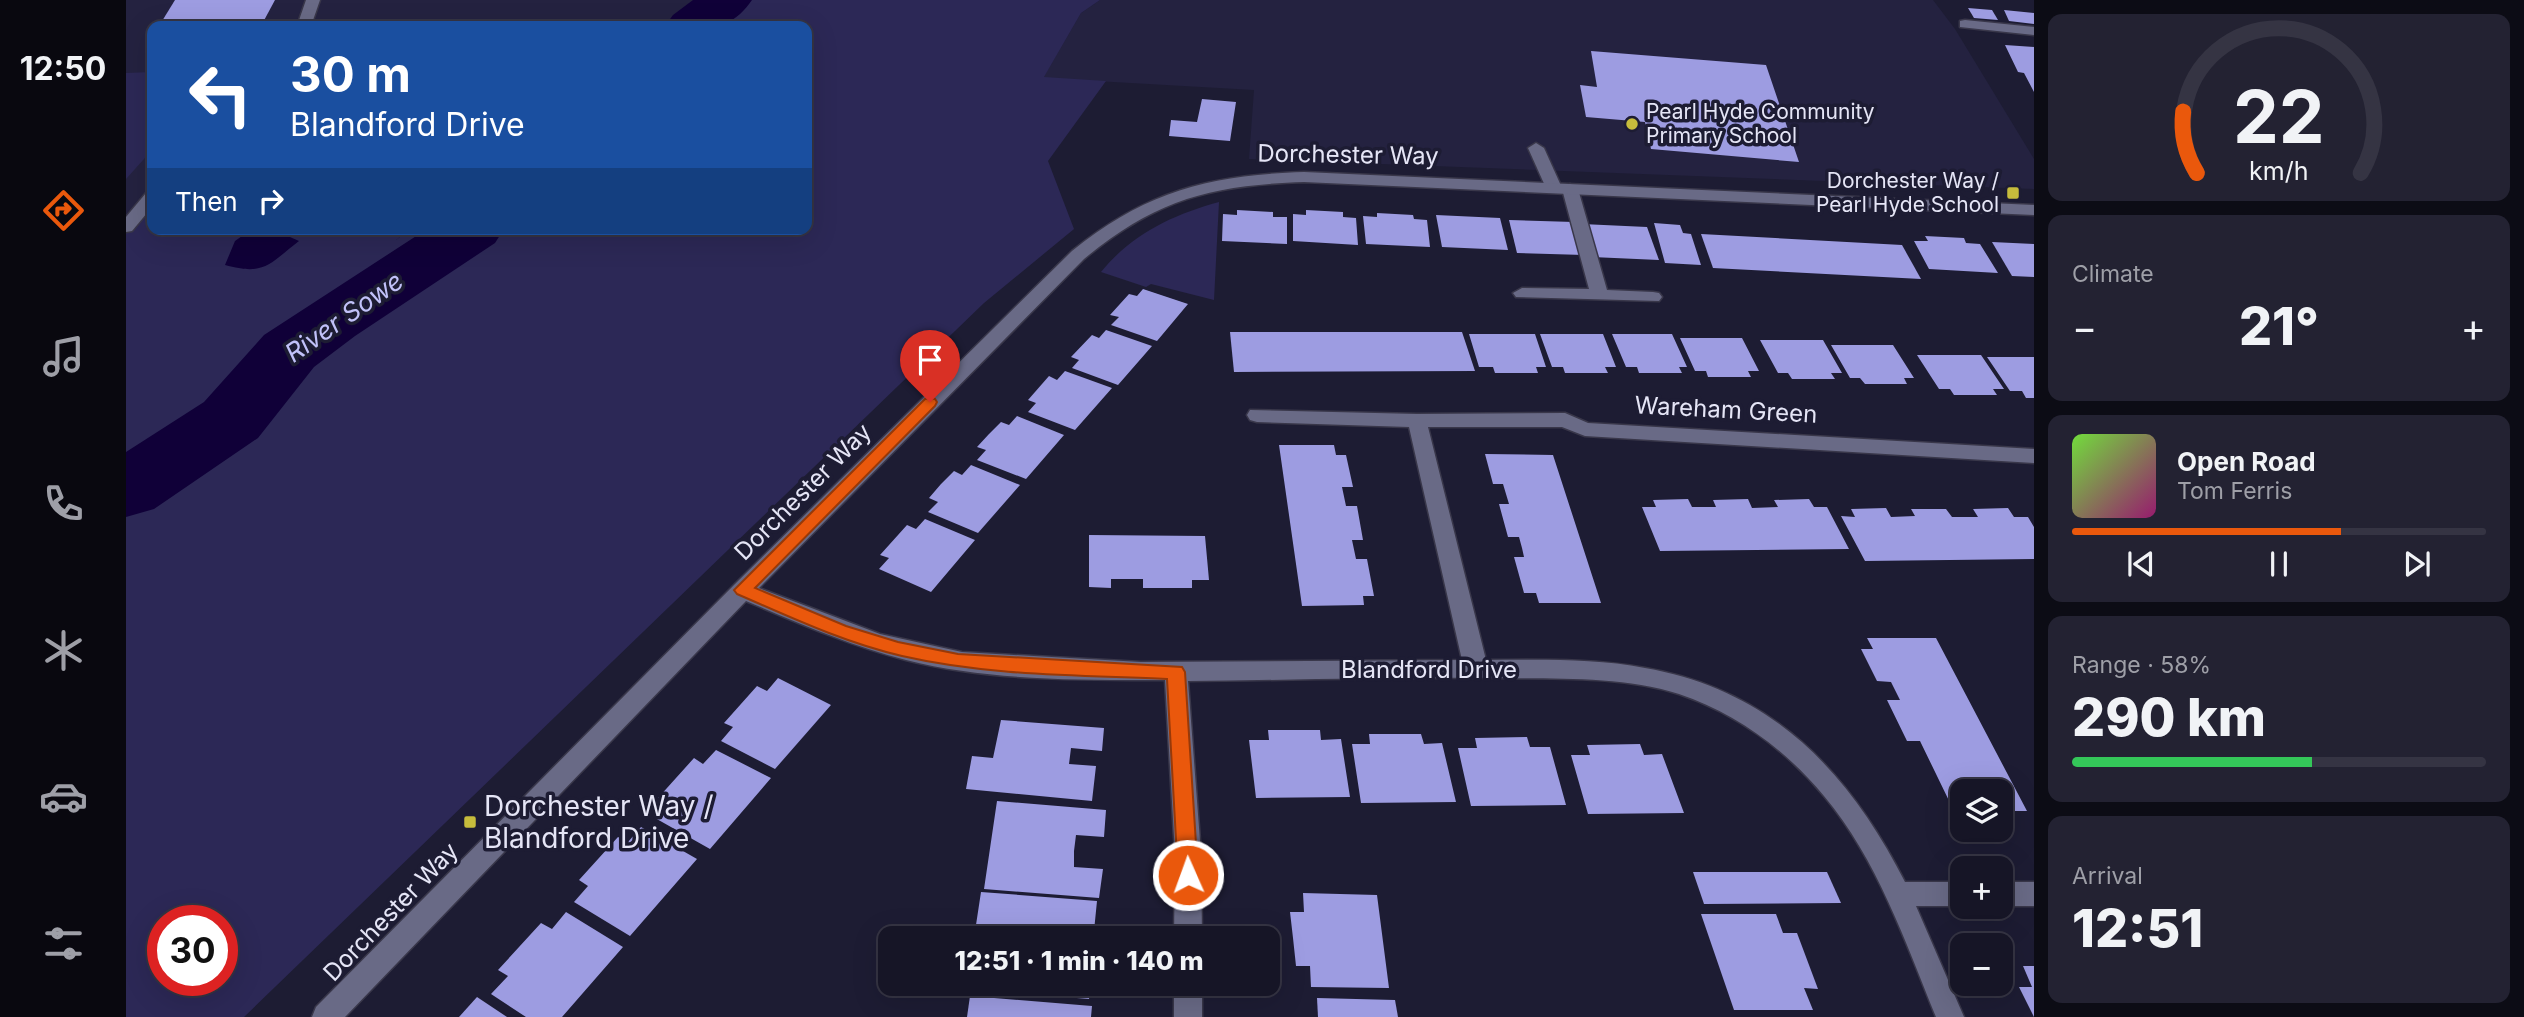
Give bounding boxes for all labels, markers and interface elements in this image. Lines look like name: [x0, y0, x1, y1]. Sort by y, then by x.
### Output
text: 30 m: [290, 45, 411, 104]
text: 12:50: [20, 49, 106, 88]
icon: left: [175, 49, 266, 140]
text: 22: [2233, 73, 2325, 162]
place label: Pearl Hyde Community Primary School: [1646, 99, 1875, 148]
text: Blandford Drive: [290, 105, 525, 144]
marker: Pearl Hyde Community Primary School: [1624, 116, 1640, 132]
street label: Dorchester Way: [1257, 138, 1439, 171]
text: km/h: [2249, 156, 2309, 186]
place label: Dorchester Way / Pearl Hyde School: [1816, 168, 1999, 217]
icon: right: [252, 182, 290, 220]
marker: Dorchester Way / Pearl Hyde School: [2005, 185, 2021, 201]
icon: directions: [39, 186, 88, 235]
text: Then: [175, 186, 238, 217]
text: Climate: [2072, 260, 2154, 288]
water label: River Sowe: [279, 265, 409, 369]
text: 21°: [2239, 295, 2319, 358]
text: −: [2072, 304, 2097, 350]
text: +: [2461, 304, 2486, 350]
pin: [900, 330, 960, 402]
icon: music: [39, 332, 88, 381]
icon: arrive: [911, 341, 949, 379]
street label: Wareham Green: [1634, 390, 1818, 429]
street label: Dorchester Way: [728, 417, 877, 566]
text: Open Road: [2177, 446, 2316, 477]
text: Tom Ferris: [2177, 477, 2292, 505]
icon: phone: [39, 479, 88, 528]
icon: previous: [2122, 545, 2160, 583]
icon: pause: [2260, 545, 2298, 583]
icon: next: [2398, 545, 2436, 583]
icon: climate: [39, 626, 88, 675]
text: Range · 58%: [2072, 651, 2211, 679]
street label: Blandford Drive: [1341, 655, 1517, 684]
text: 290 km: [2072, 686, 2266, 749]
icon: car: [39, 772, 88, 821]
map controls: [1950, 779, 2013, 996]
button: layers: [1950, 779, 2013, 842]
place label: Dorchester Way / Blandford Drive: [484, 789, 714, 855]
marker: Dorchester Way / Blandford Drive: [462, 814, 478, 830]
street label: Dorchester Way: [317, 836, 464, 987]
position arrow: [1151, 838, 1225, 912]
button: +: [1950, 856, 2013, 919]
text: Arrival: [2072, 862, 2143, 890]
text: 12:51: [2072, 897, 2203, 960]
speed limit sign: 30: [147, 905, 238, 996]
icon: filters: [39, 919, 88, 968]
button: −: [1950, 933, 2013, 996]
text: 12:51 · 1 min · 140 m: [954, 945, 1204, 976]

